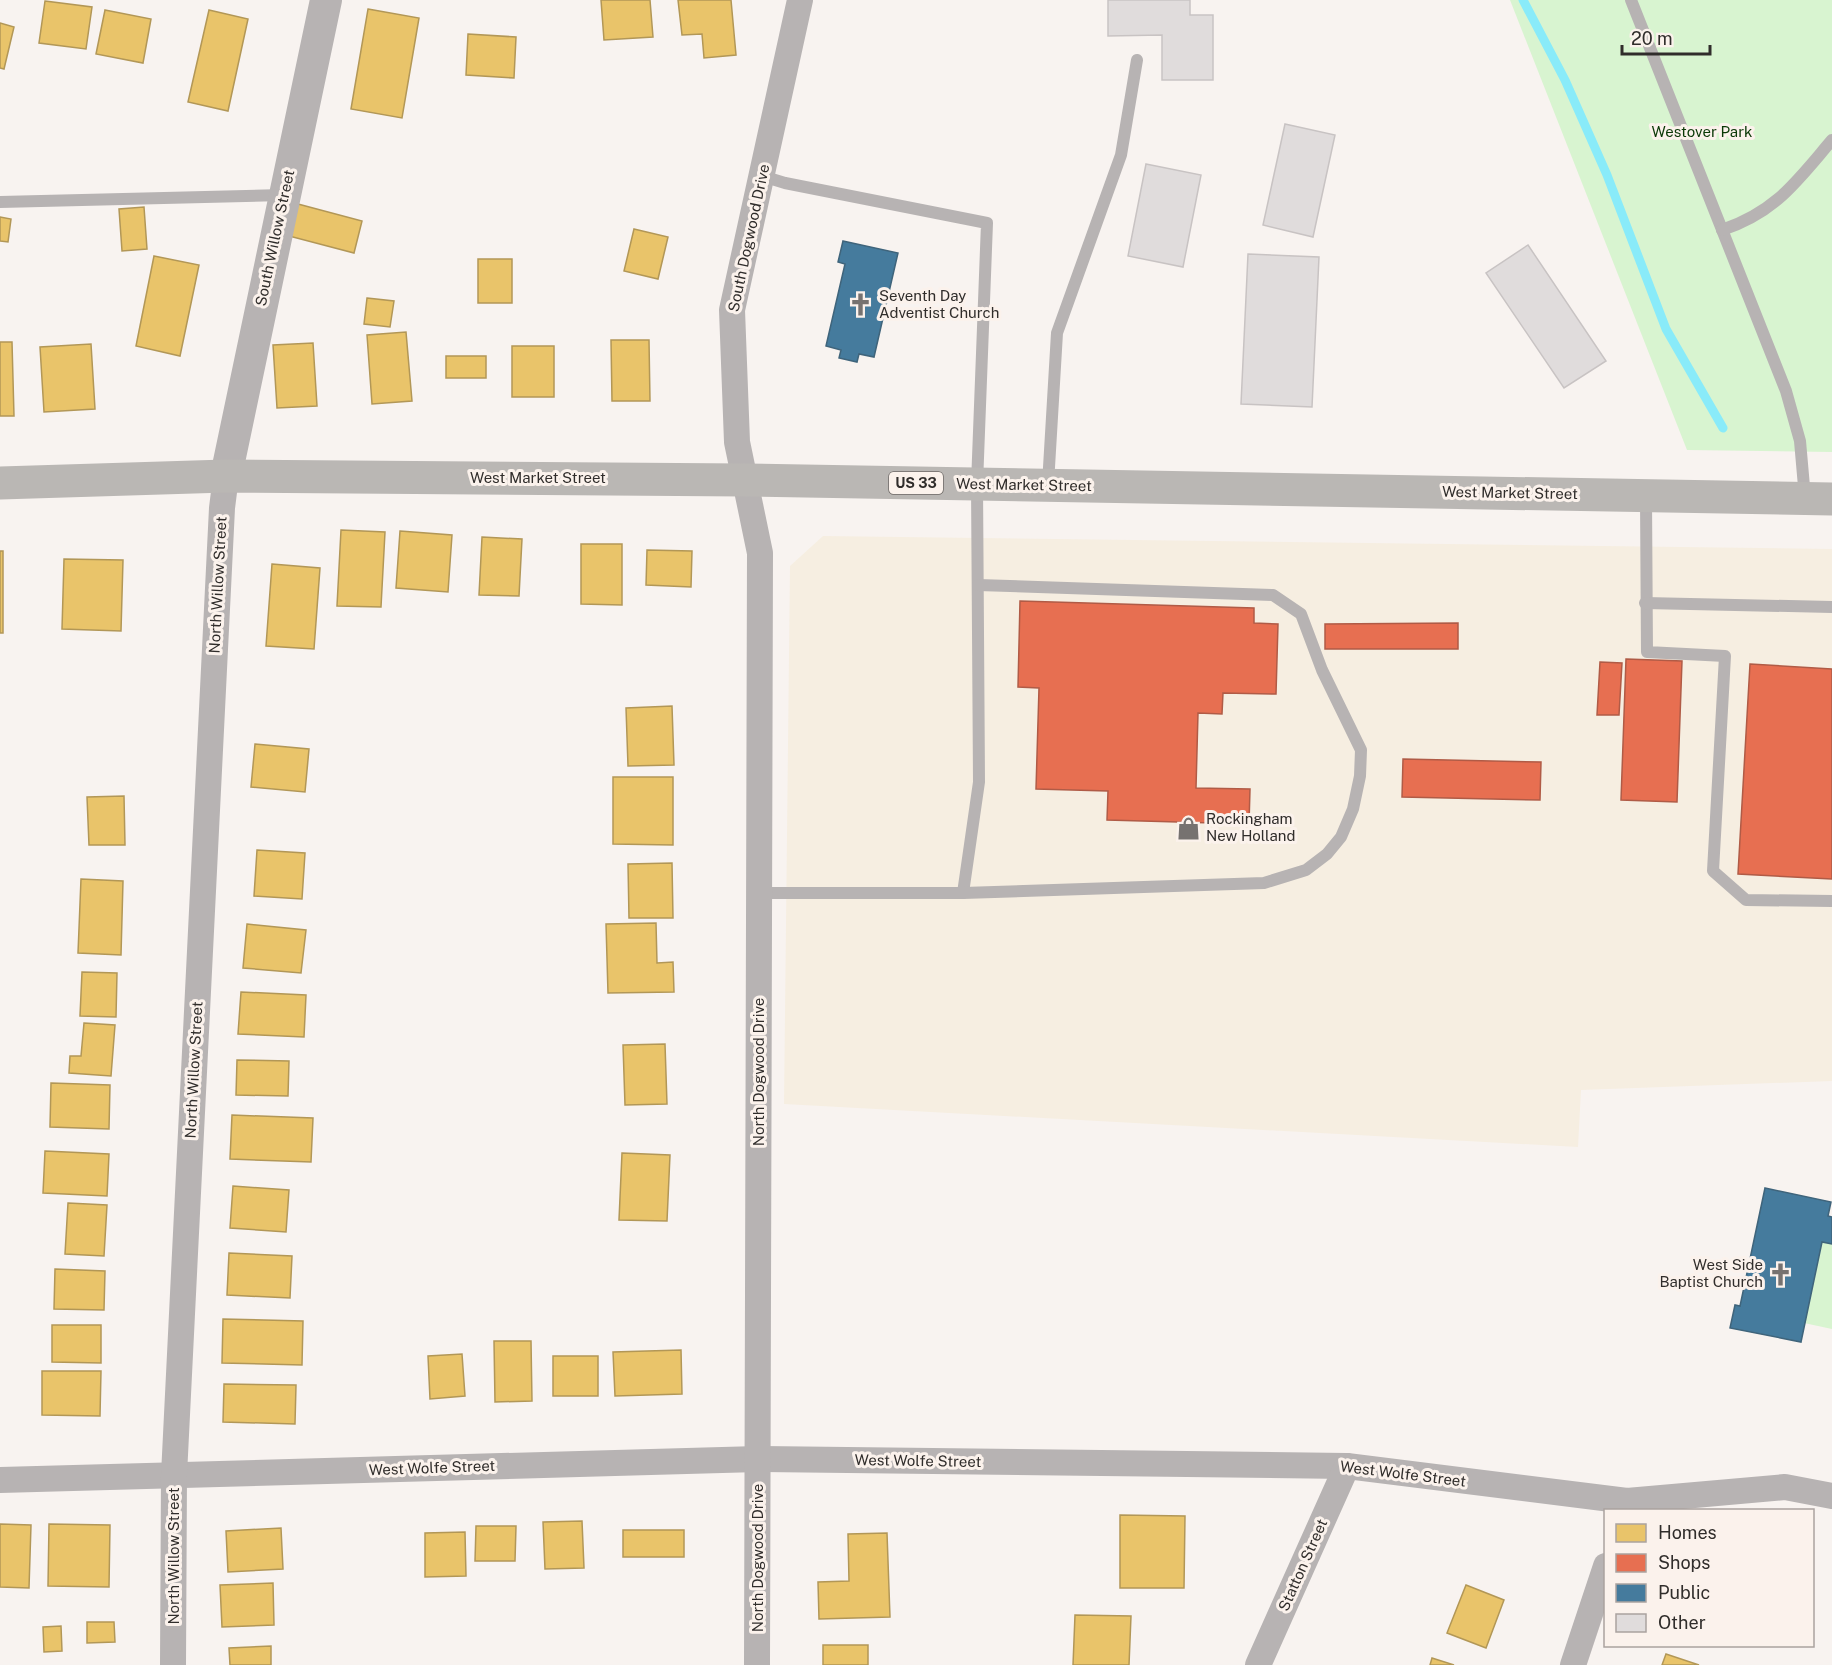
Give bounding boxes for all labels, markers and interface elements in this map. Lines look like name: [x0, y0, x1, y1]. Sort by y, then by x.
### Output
scale bar: [1622, 18, 1710, 56]
text: 20 m: [1631, 28, 1673, 49]
park label: Westover Park: [1652, 123, 1752, 140]
street label: South Dogwood Drive: [725, 163, 772, 313]
street label: South Willow Street: [252, 168, 297, 308]
place label: Seventh Day Adventist Church: [879, 287, 999, 321]
church icon: Seventh Day Adventist Church: [848, 292, 874, 318]
street label: West Market Street: [470, 469, 606, 486]
road number: US 33: [889, 472, 943, 494]
street label: West Market Street: [956, 475, 1092, 494]
street label: West Market Street: [1442, 483, 1578, 502]
street label: North Willow Street: [205, 516, 230, 654]
place label: Rockingham New Holland: [1206, 810, 1295, 844]
shop icon: Rockingham New Holland: [1175, 815, 1201, 841]
street label: North Dogwood Drive: [750, 998, 767, 1146]
street label: North Willow Street: [181, 1001, 206, 1139]
place label: West Side Baptist Church: [1659, 1256, 1763, 1290]
church icon: West Side Baptist Church: [1768, 1261, 1794, 1287]
street label: West Wolfe Street: [855, 1451, 982, 1470]
street label: West Wolfe Street: [368, 1457, 496, 1478]
street label: West Wolfe Street: [1339, 1457, 1467, 1490]
street label: North Dogwood Drive: [749, 1484, 766, 1632]
street label: North Willow Street: [165, 1487, 182, 1625]
legend: [1604, 1509, 1814, 1647]
street label: Statton Street: [1275, 1516, 1330, 1613]
text: Homes: [1658, 1522, 1717, 1543]
text: Shops: [1658, 1552, 1710, 1573]
text: Public: [1658, 1582, 1710, 1603]
text: Other: [1658, 1612, 1706, 1633]

